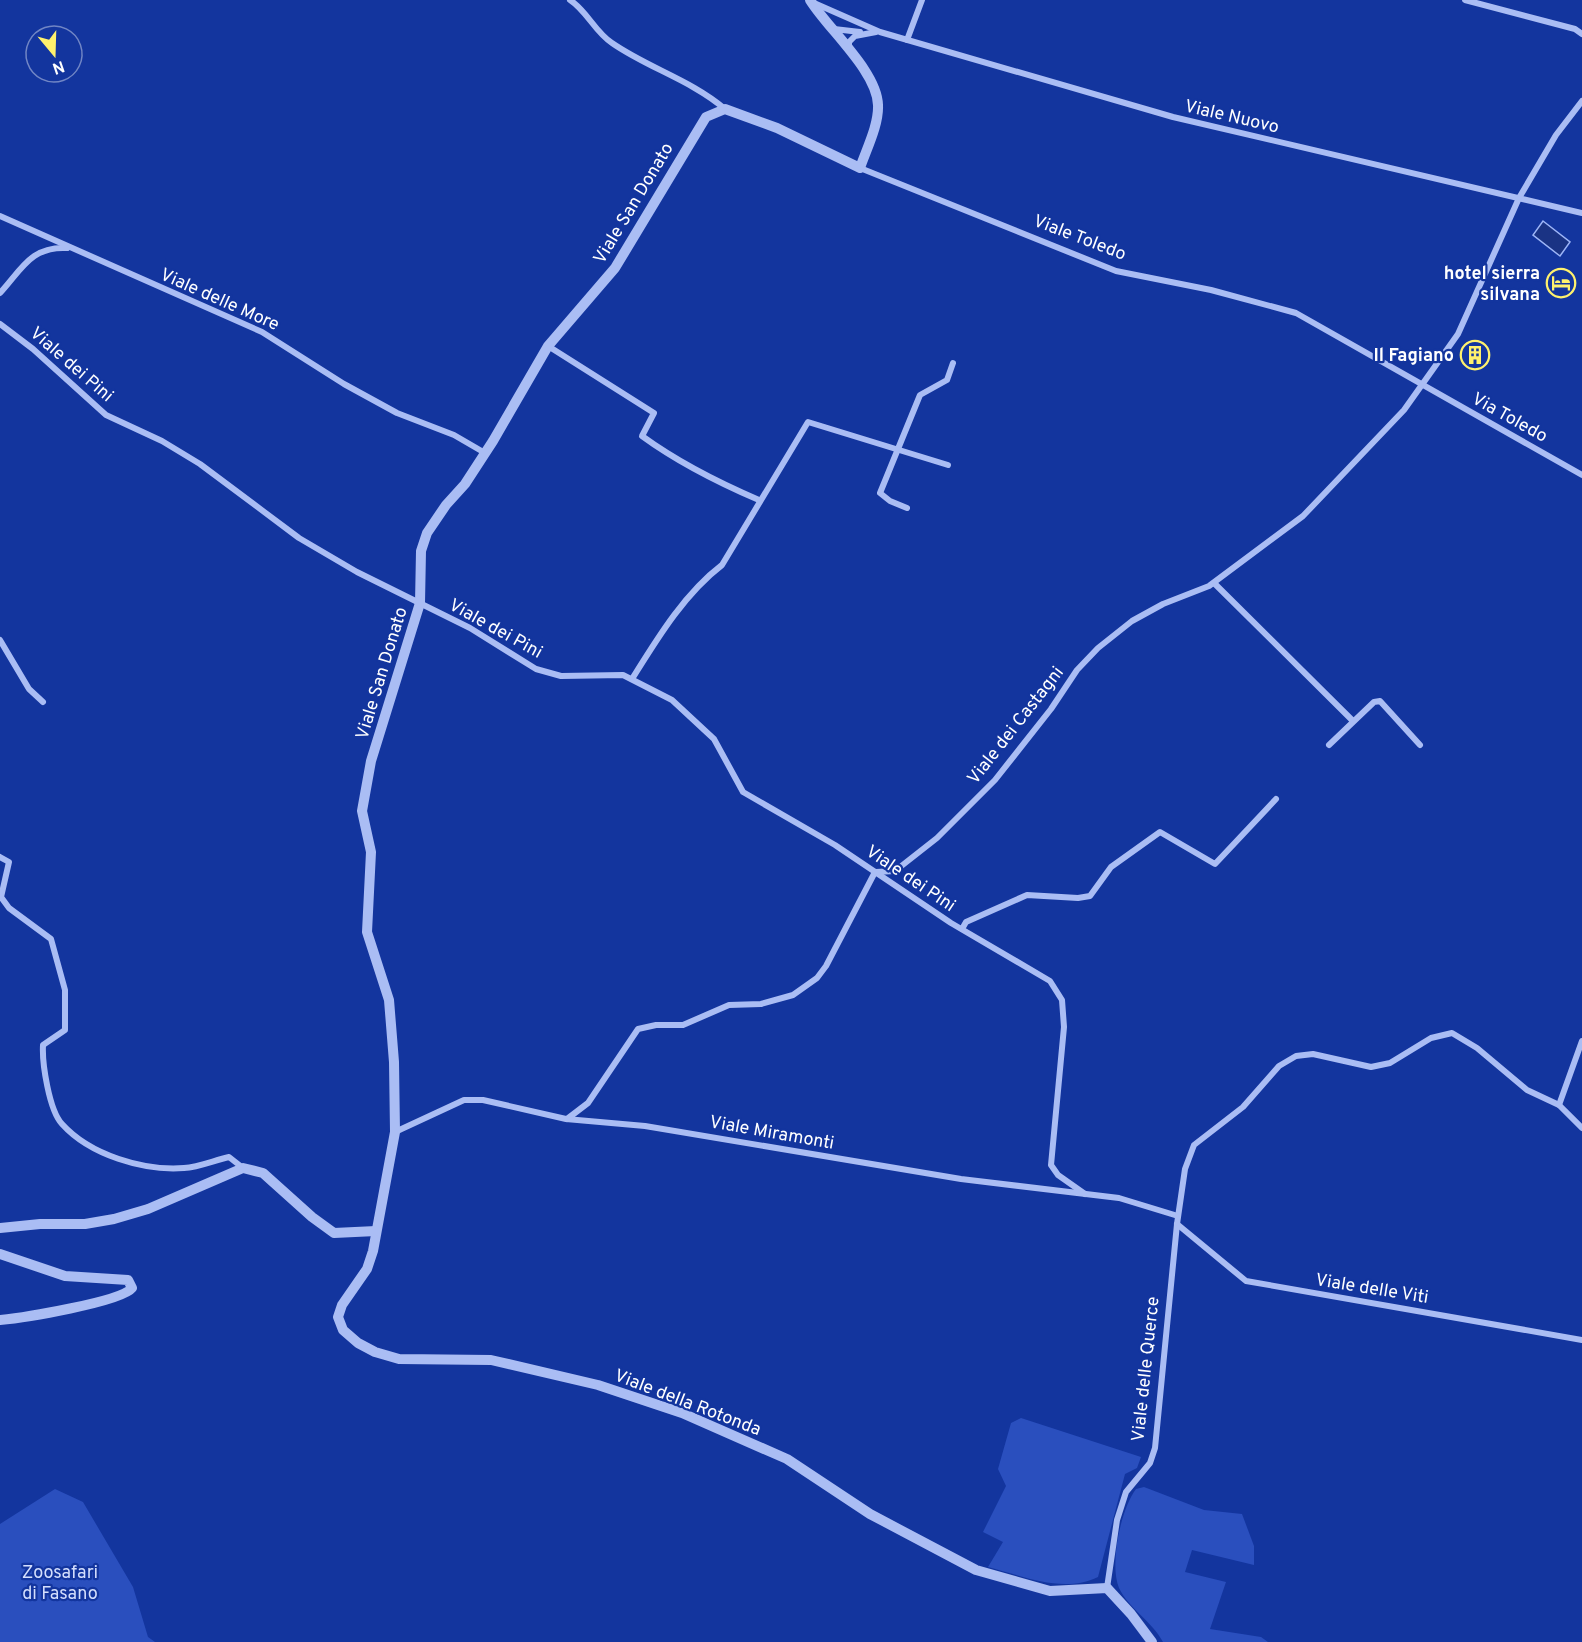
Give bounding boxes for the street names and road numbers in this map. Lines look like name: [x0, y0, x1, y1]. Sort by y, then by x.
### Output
street label: Viale Nuovo: [1182, 95, 1281, 140]
street label: Viale San Donato: [589, 139, 680, 269]
street label: Viale Toledo: [1030, 210, 1129, 267]
street label: Viale delle More: [156, 264, 283, 337]
street label: Viale dei Pini: [24, 322, 118, 408]
street label: Via Toledo: [1467, 388, 1551, 449]
street label: Viale dei Pini: [444, 594, 546, 664]
street label: Viale San Donato: [351, 604, 414, 743]
street label: Viale dei Castagni: [963, 662, 1069, 790]
street label: Viale dei Pini: [861, 841, 960, 918]
street label: Viale Miramonti: [708, 1111, 836, 1156]
street label: Viale delle Viti: [1314, 1269, 1430, 1310]
street label: Viale delle Querce: [1127, 1295, 1166, 1443]
street label: Viale della Rotonda: [611, 1365, 764, 1442]

